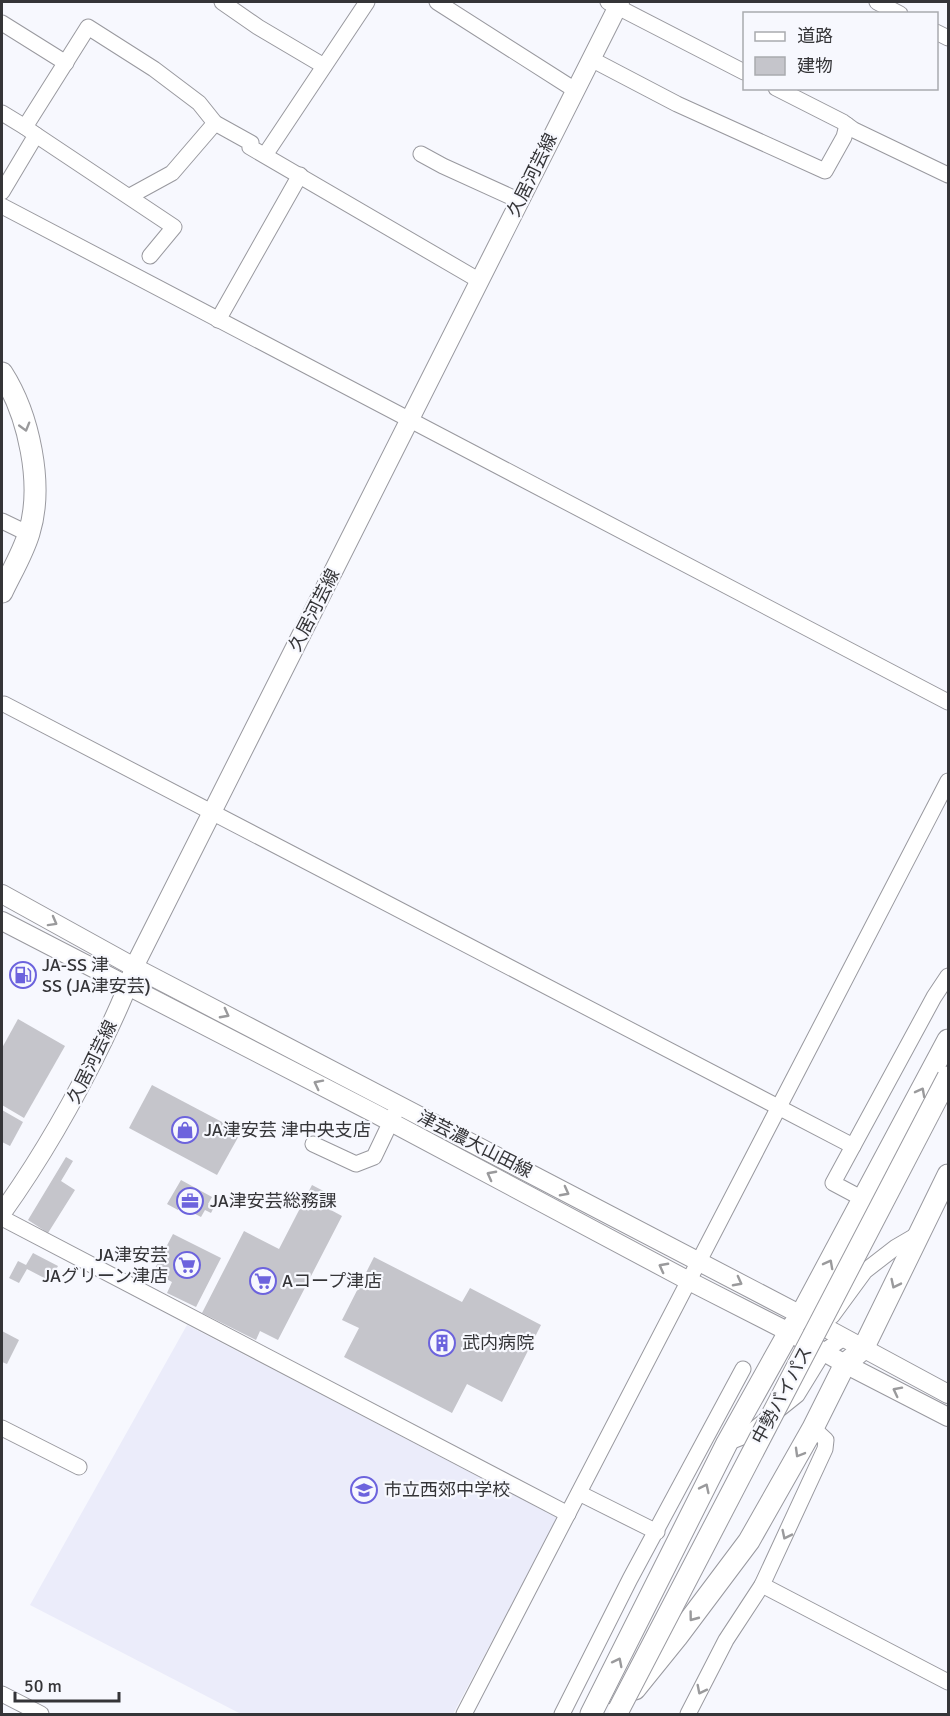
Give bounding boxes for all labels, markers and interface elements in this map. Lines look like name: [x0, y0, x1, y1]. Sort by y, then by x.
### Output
legend: [743, 12, 938, 90]
text: 道路: [797, 25, 833, 47]
text: 建物: [797, 55, 833, 77]
street label: 久居河芸線: [502, 130, 562, 220]
one-way arrow: [17, 422, 30, 432]
street label: 久居河芸線: [284, 565, 344, 655]
one-way arrow: [47, 915, 57, 926]
place label: JA-SS 津 SS (JA津安芸): [42, 954, 151, 997]
fuel station icon: JA-SS 津 SS (JA津安芸): [8, 960, 38, 990]
one-way arrow: [218, 1007, 229, 1018]
street label: 久居河芸線: [62, 1017, 122, 1107]
one-way arrow: [314, 1080, 324, 1091]
one-way arrow: [914, 1087, 925, 1098]
street label: 津芸濃大山田線: [414, 1106, 536, 1182]
shop icon: JA津安芸 津中央支店: [170, 1115, 200, 1145]
place label: JA津安芸 津中央支店: [204, 1119, 371, 1141]
one-way arrow: [486, 1171, 497, 1182]
one-way arrow: [559, 1184, 570, 1196]
office icon: JA津安芸総務課: [175, 1186, 205, 1216]
place label: JA津安芸総務課: [210, 1190, 337, 1212]
place label: JA津安芸 JAグリーン津店: [42, 1244, 168, 1287]
supermarket icon: JA津安芸 JAグリーン津店: [172, 1250, 202, 1280]
one-way arrow: [822, 1259, 833, 1270]
one-way arrow: [658, 1263, 669, 1274]
supermarket icon: Aコープ津店: [248, 1266, 278, 1296]
place label: Aコープ津店: [282, 1270, 382, 1292]
one-way arrow: [732, 1275, 742, 1286]
one-way arrow: [891, 1278, 902, 1289]
building icon: 武内病院: [427, 1328, 457, 1358]
place label: 武内病院: [462, 1332, 534, 1354]
street label: 中勢バイパス: [747, 1342, 817, 1448]
one-way arrow: [892, 1386, 903, 1398]
one-way arrow: [795, 1447, 806, 1457]
school or university icon: 市立西郊中学校: [349, 1475, 379, 1505]
place label: 市立西郊中学校: [384, 1479, 510, 1501]
one-way arrow: [698, 1484, 709, 1494]
one-way arrow: [782, 1529, 794, 1540]
one-way arrow: [689, 1610, 700, 1621]
one-way arrow: [611, 1658, 622, 1669]
scale bar: [15, 1665, 118, 1703]
text: 50 m: [24, 1675, 62, 1697]
one-way arrow: [697, 1683, 708, 1694]

